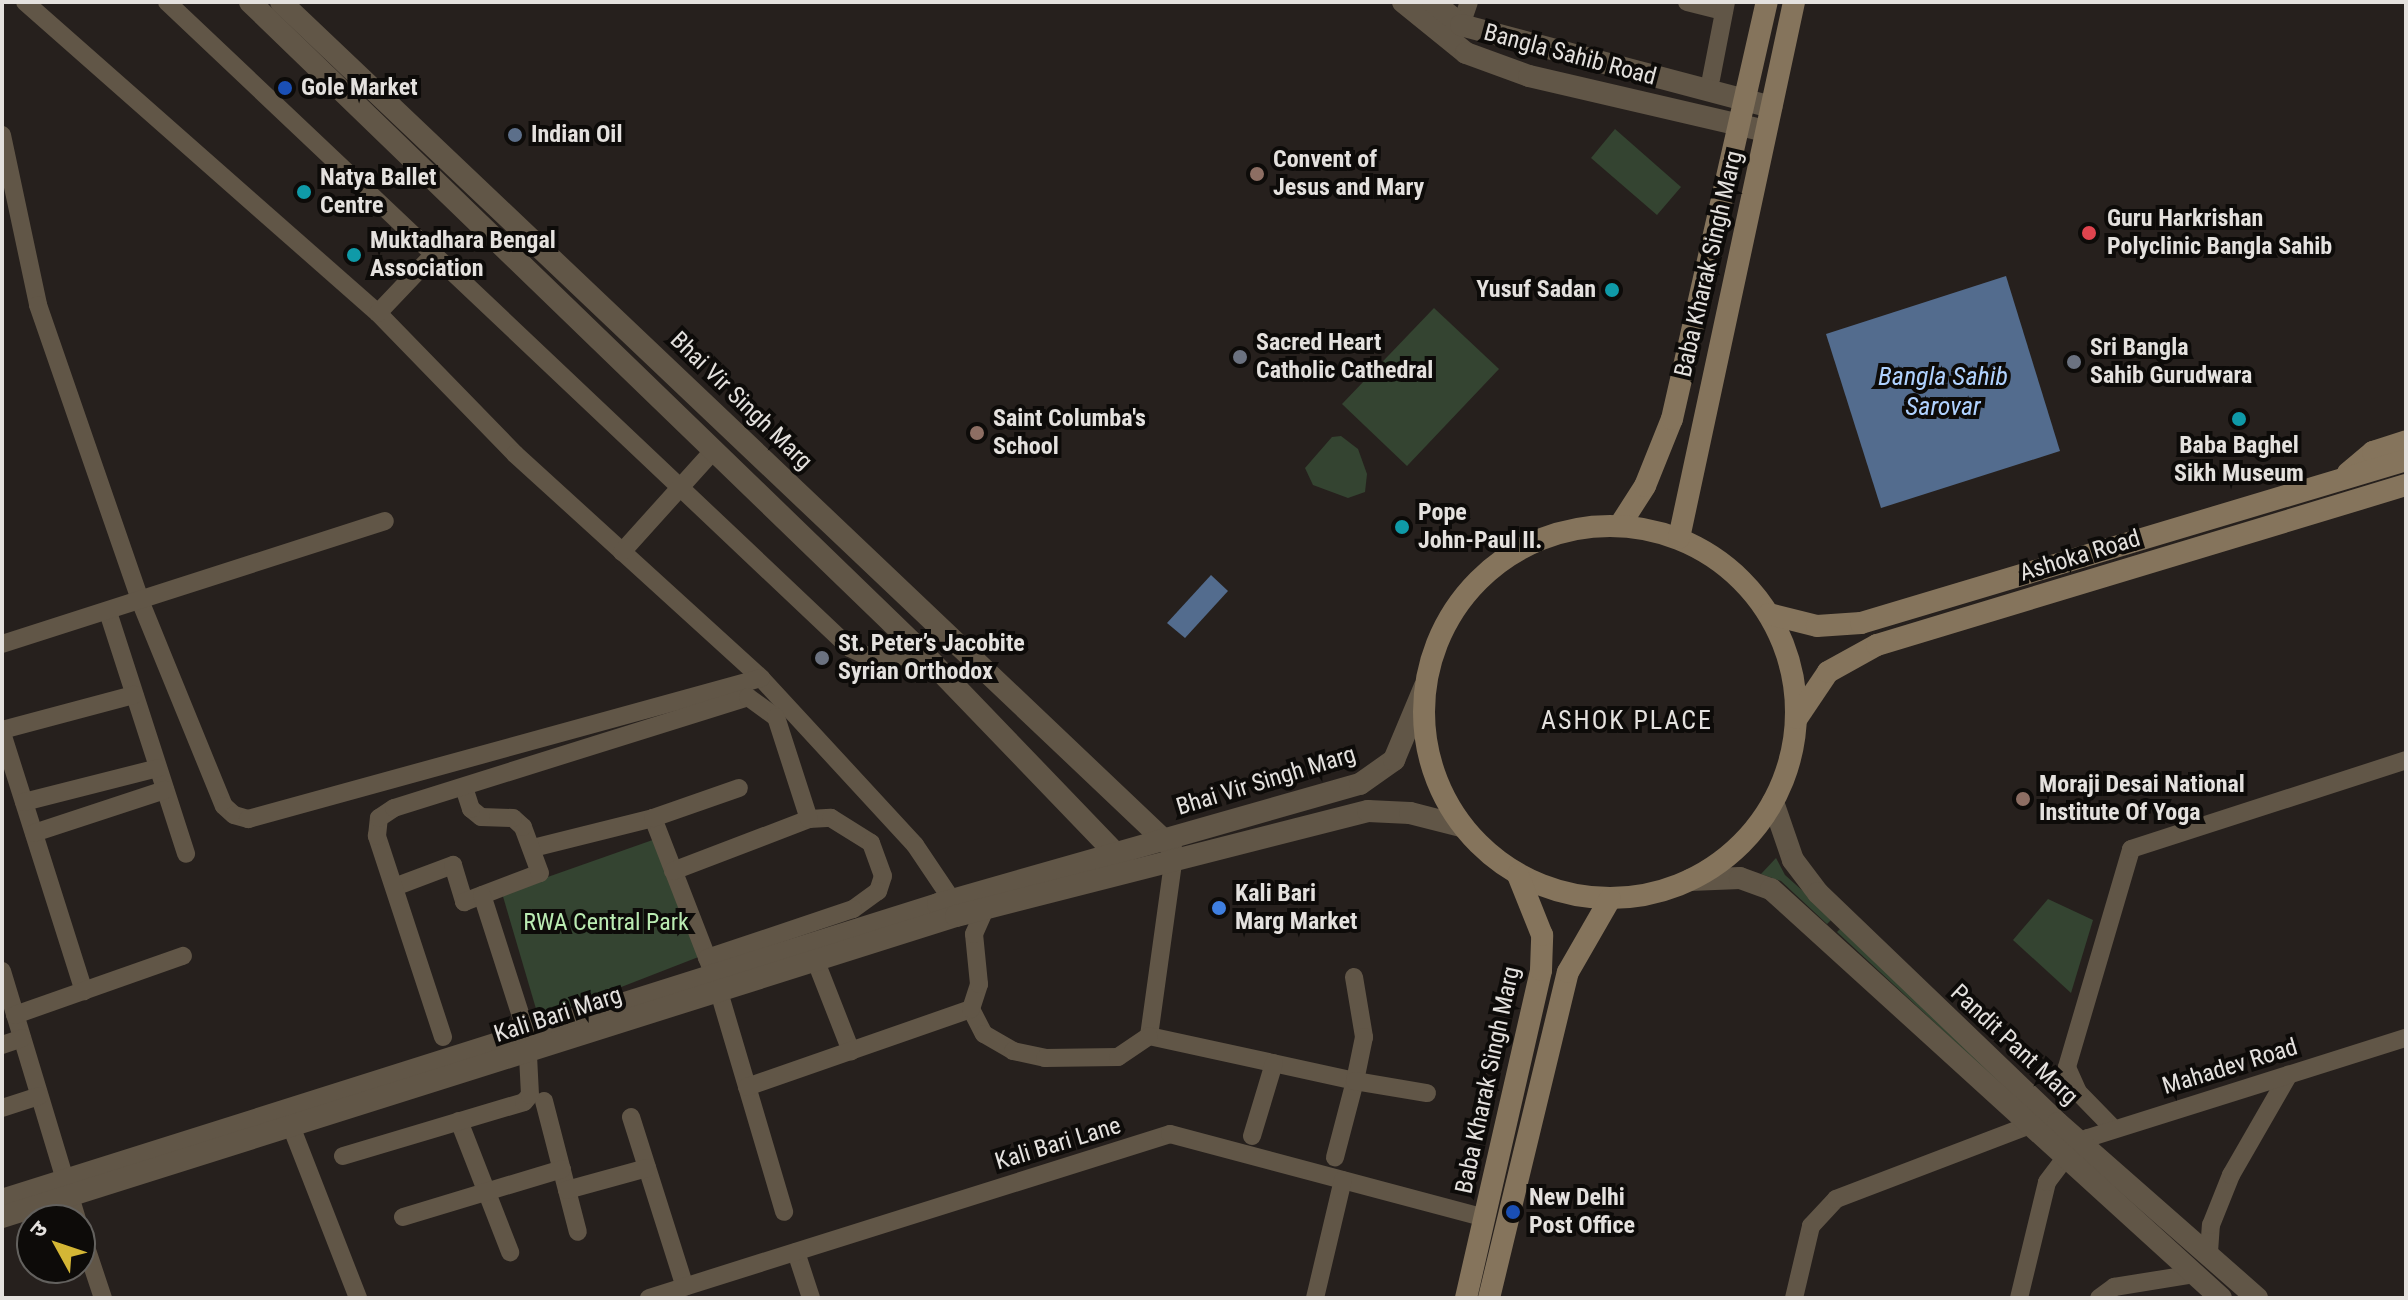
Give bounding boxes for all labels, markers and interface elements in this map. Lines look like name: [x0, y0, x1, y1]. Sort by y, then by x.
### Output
street label: Bangla Sahib Road: [1481, 18, 1659, 92]
place label: Gole Market: [301, 74, 418, 102]
marker: Gole Market: [276, 79, 294, 97]
place label: Indian Oil: [531, 121, 622, 149]
marker: Indian Oil: [506, 126, 524, 144]
place label: Convent of Jesus and Mary: [1273, 146, 1424, 202]
street label: Baba Kharak Singh Marg: [1669, 148, 1749, 380]
place label: Natya Ballet Centre: [320, 164, 436, 220]
marker: Convent of Jesus and Mary: [1248, 165, 1266, 183]
marker: Natya Ballet Centre: [295, 183, 313, 201]
place label: Guru Harkrishan Polyclinic Bangla Sahib: [2107, 205, 2332, 261]
marker: Guru Harkrishan Polyclinic Bangla Sahib: [2078, 222, 2100, 244]
place label: Muktadhara Bengal Association: [370, 227, 556, 283]
marker: Muktadhara Bengal Association: [345, 246, 363, 264]
place label: Yusuf Sadan: [1476, 276, 1596, 304]
marker: Yusuf Sadan: [1603, 281, 1621, 299]
street label: Bhai Vir Singh Marg: [664, 326, 818, 476]
place label: Sacred Heart Catholic Cathedral: [1256, 329, 1433, 385]
place label: Sri Bangla Sahib Gurudwara: [2090, 334, 2252, 390]
marker: Sacred Heart Catholic Cathedral: [1231, 348, 1249, 366]
marker: Sri Bangla Sahib Gurudwara: [2065, 353, 2083, 371]
water label: Bangla Sahib Sarovar: [1878, 361, 2008, 422]
place label: Saint Columba's School: [993, 405, 1146, 461]
marker: Baba Baghel Sikh Museum: [2230, 410, 2248, 428]
marker: Saint Columba's School: [968, 424, 986, 442]
place label: Baba Baghel Sikh Museum: [2174, 432, 2304, 488]
place label: Pope John-Paul II.: [1418, 499, 1542, 555]
marker: Pope John-Paul II.: [1393, 518, 1411, 536]
street label: Ashoka Road: [2016, 524, 2144, 588]
place label: St. Peter’s Jacobite Syrian Orthodox: [838, 630, 1025, 686]
marker: St. Peter’s Jacobite Syrian Orthodox: [813, 649, 831, 667]
district label: ASHOK PLACE: [1541, 705, 1713, 737]
street label: Bhai Vir Singh Marg: [1173, 740, 1359, 822]
place label: Moraji Desai National Institute Of Yoga: [2039, 771, 2245, 827]
marker: Moraji Desai National Institute Of Yoga: [2014, 790, 2032, 808]
place label: Kali Bari Marg Market: [1235, 880, 1357, 936]
marker: Kali Bari Marg Market: [1210, 899, 1228, 917]
park label: RWA Central Park: [523, 909, 689, 937]
street label: Baba Kharak Singh Marg: [1450, 964, 1526, 1196]
street label: Pandit Pant Marg: [1944, 979, 2084, 1111]
street label: Kali Bari Marg: [491, 981, 625, 1049]
street label: Mahadev Road: [2159, 1033, 2301, 1101]
street label: Kali Bari Lane: [992, 1111, 1124, 1177]
place label: New Delhi Post Office: [1529, 1184, 1635, 1240]
marker: New Delhi Post Office: [1504, 1203, 1522, 1221]
north arrow: [16, 1204, 96, 1284]
text: उ: [25, 1217, 52, 1243]

